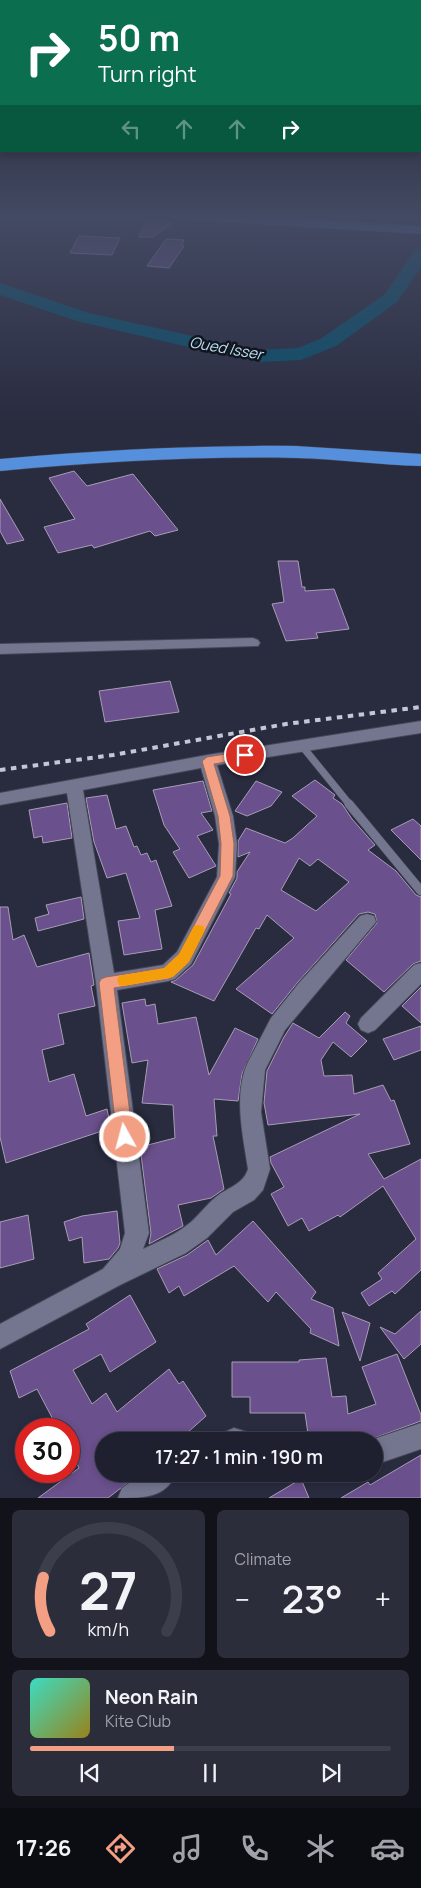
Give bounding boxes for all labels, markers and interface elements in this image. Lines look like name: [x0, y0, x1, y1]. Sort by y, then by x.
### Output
text: 50 m: [98, 14, 180, 62]
icon: right: [15, 20, 80, 85]
text: Turn right: [98, 59, 196, 89]
icon: left: [117, 115, 145, 143]
icon: ahead: [170, 115, 198, 143]
icon: ahead: [223, 115, 251, 143]
icon: right: [276, 115, 304, 143]
water label: Oued Isser: [188, 331, 267, 365]
pin: [224, 734, 266, 776]
icon: arrive: [231, 741, 259, 769]
position arrow: [98, 1110, 150, 1162]
speed limit sign: 30: [15, 1418, 80, 1483]
text: 17:27 · 1 min · 190 m: [155, 1444, 323, 1470]
text: Climate: [235, 1548, 291, 1570]
text: 27: [79, 1555, 138, 1626]
text: 23°: [282, 1572, 343, 1624]
text: −: [235, 1580, 250, 1618]
text: +: [375, 1580, 391, 1618]
text: km/h: [87, 1617, 129, 1641]
text: Neon Rain: [105, 1684, 198, 1710]
text: Kite Club: [105, 1710, 171, 1732]
icon: previous: [76, 1759, 104, 1787]
icon: pause: [196, 1759, 224, 1787]
icon: next: [317, 1759, 345, 1787]
icon: directions: [103, 1831, 138, 1866]
icon: music: [170, 1831, 205, 1866]
icon: phone: [237, 1831, 272, 1866]
icon: climate: [303, 1831, 338, 1866]
icon: car: [370, 1831, 405, 1866]
text: 17:26: [16, 1833, 72, 1863]

